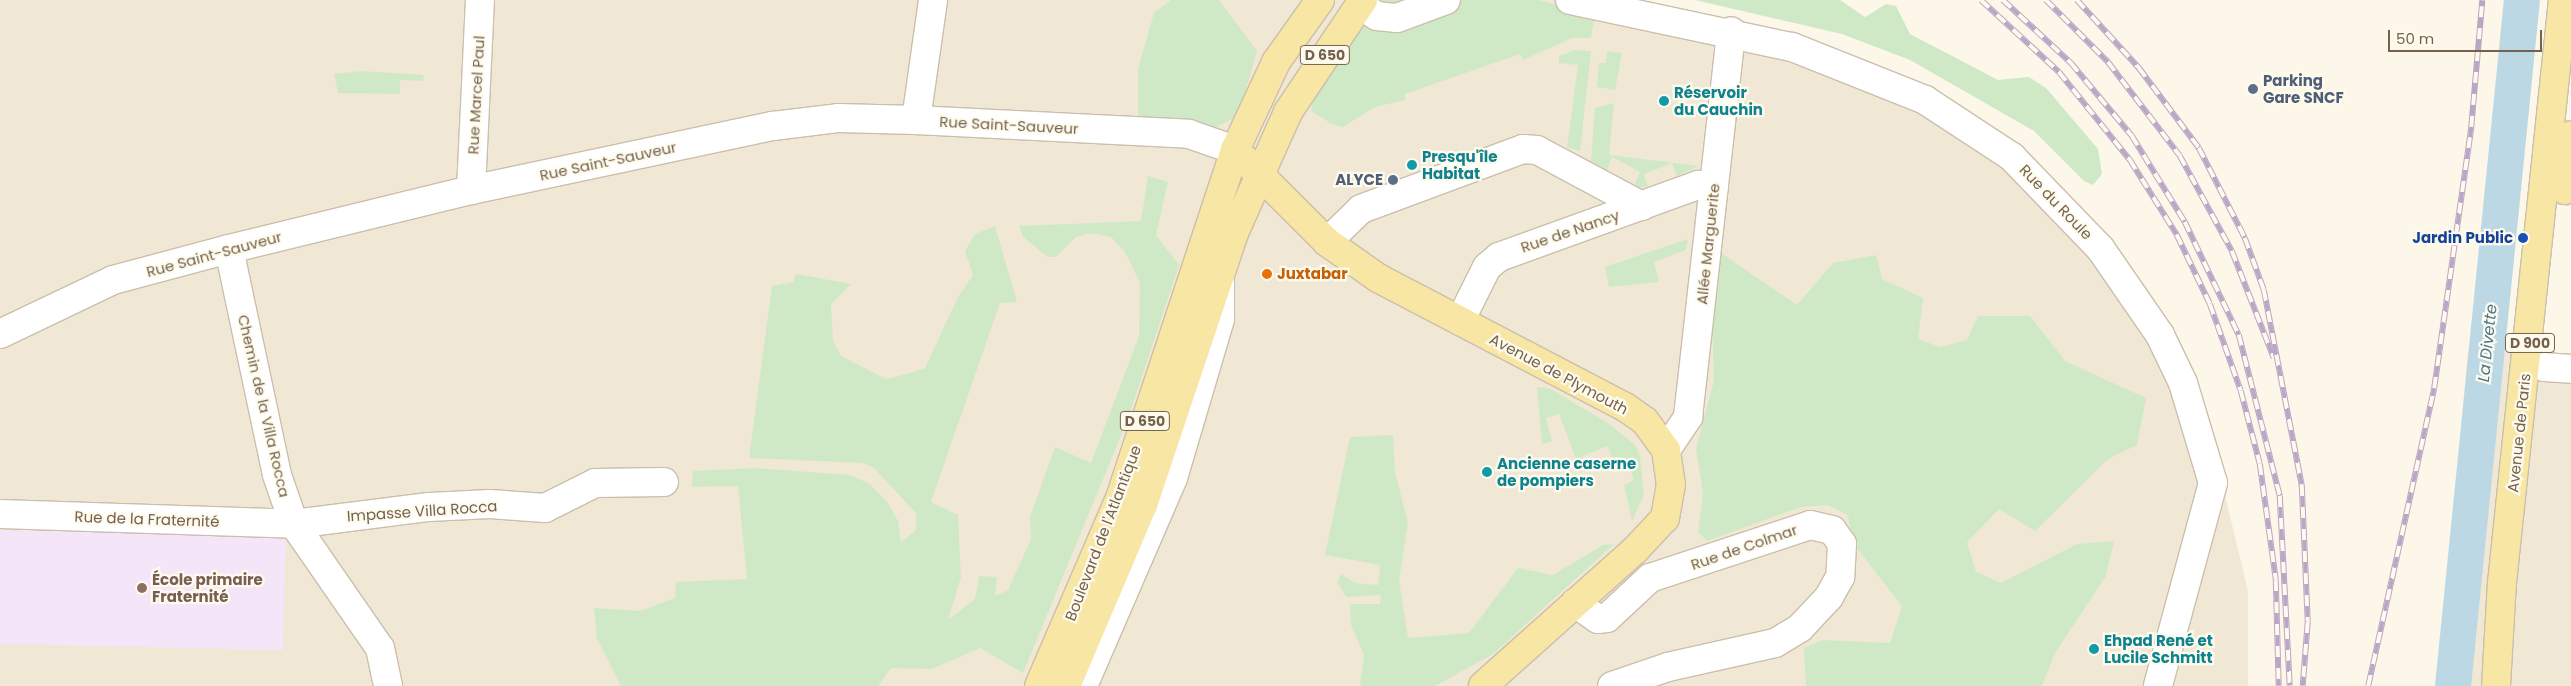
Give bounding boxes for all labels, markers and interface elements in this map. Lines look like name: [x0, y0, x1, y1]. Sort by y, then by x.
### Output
scale bar: [2391, 20, 2545, 52]
text: 50 m: [2396, 28, 2434, 49]
street label: Rue Marcel Paul: [464, 35, 488, 155]
road number: D 650: [1299, 44, 1351, 66]
place label: Parking Gare SNCF: [2263, 71, 2344, 106]
place label: Réservoir du Cauchin: [1674, 83, 1763, 118]
marker: Parking Gare SNCF: [2247, 83, 2259, 95]
marker: Réservoir du Cauchin: [1658, 95, 1670, 107]
street label: Rue Saint-Sauveur: [939, 112, 1079, 138]
street label: Rue Saint-Sauveur: [538, 138, 678, 184]
place label: Presqu'île Habitat: [1422, 147, 1497, 182]
marker: Presqu'île Habitat: [1406, 159, 1418, 171]
street label: Rue du Roule: [2016, 161, 2096, 243]
place label: ALYCE: [1335, 171, 1383, 189]
marker: ALYCE: [1387, 174, 1399, 186]
street label: Allée Marguerite: [1693, 182, 1723, 306]
street label: Rue de Nancy: [1518, 206, 1622, 256]
street label: Rue Saint-Sauveur: [144, 227, 284, 281]
place label: Jardin Public: [2412, 229, 2513, 247]
marker: Jardin Public: [2517, 232, 2529, 244]
place label: Juxtabar: [1277, 265, 1348, 283]
marker: Juxtabar: [1261, 268, 1273, 280]
water label: La Divette: [2474, 303, 2502, 383]
street label: Chemin de la Villa Rocca: [234, 313, 294, 499]
street label: Avenue de Plymouth: [1487, 330, 1631, 418]
road number: D 900: [2504, 332, 2556, 354]
street label: Avenue de Paris: [2504, 373, 2534, 493]
road number: D 650: [1119, 410, 1171, 432]
street label: Boulevard de l'Atlantique: [1061, 443, 1145, 623]
place label: Ancienne caserne de pompiers: [1497, 454, 1636, 489]
marker: Ancienne caserne de pompiers: [1481, 466, 1493, 478]
street label: Impasse Villa Rocca: [346, 497, 498, 525]
street label: Rue de la Fraternité: [74, 507, 220, 531]
street label: Rue de Colmar: [1688, 520, 1800, 574]
place label: École primaire Fraternité: [152, 570, 263, 605]
marker: École primaire Fraternité: [136, 582, 148, 594]
place label: Ehpad René et Lucile Schmitt: [2104, 631, 2213, 666]
marker: Ehpad René et Lucile Schmitt: [2088, 643, 2100, 655]

